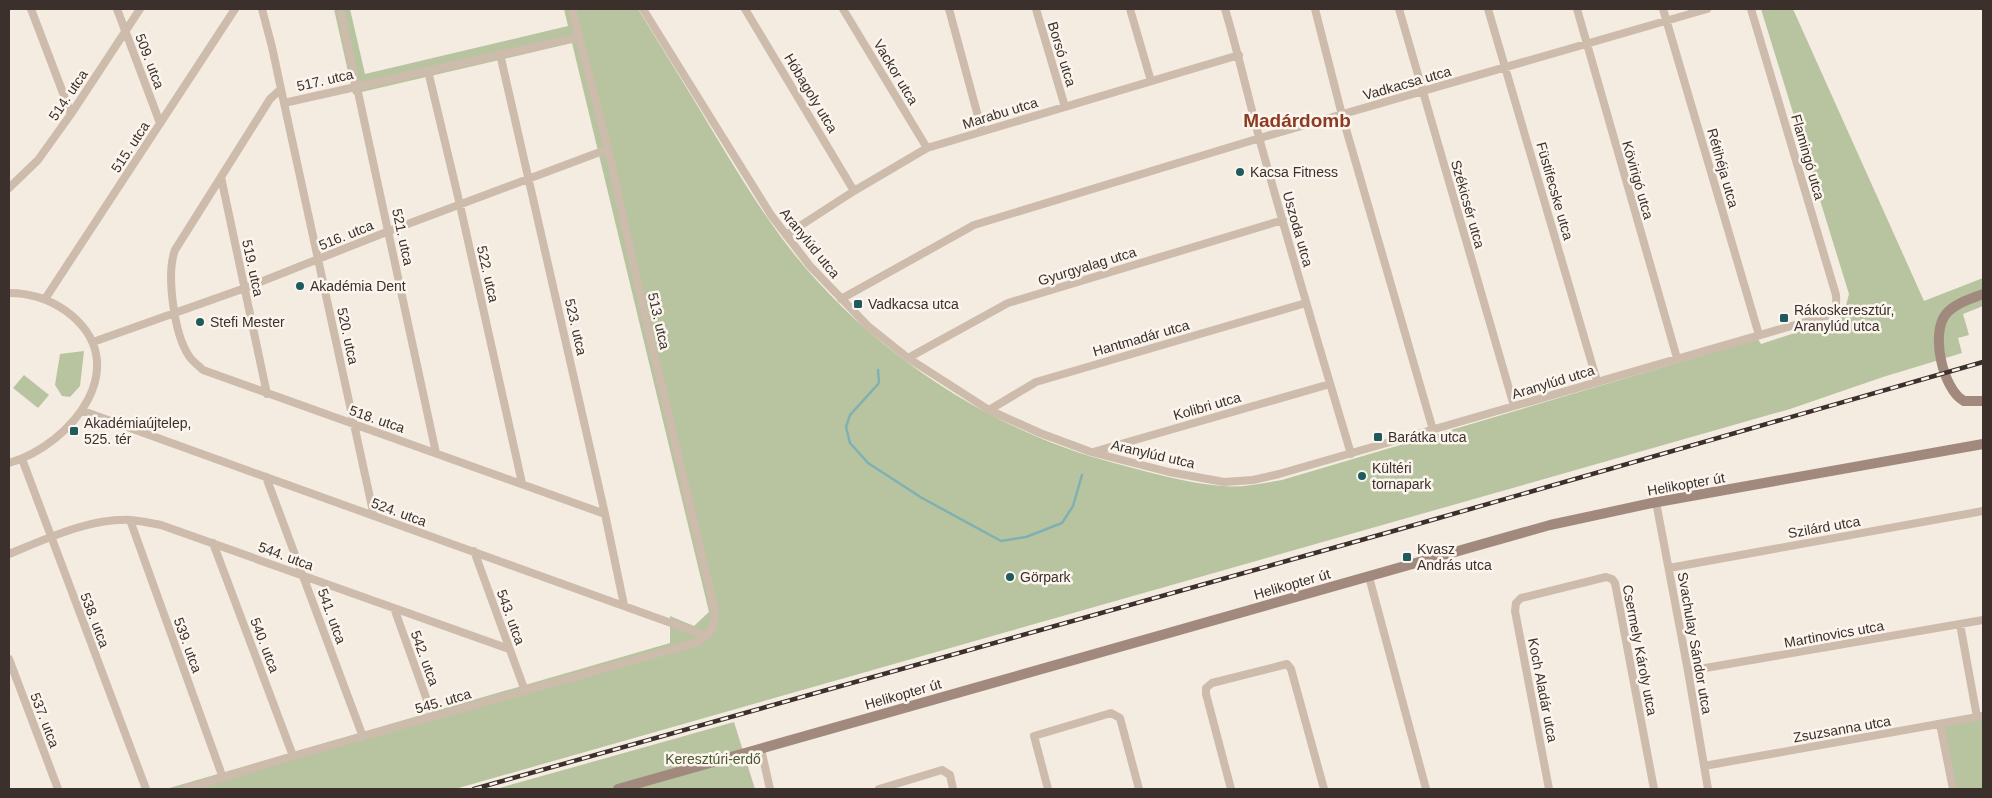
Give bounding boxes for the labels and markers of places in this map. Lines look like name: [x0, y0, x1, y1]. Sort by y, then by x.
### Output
place label: Kacsa Fitness: [1250, 164, 1338, 180]
marker: Kacsa Fitness: [1234, 166, 1246, 178]
place label: Akadémia Dent: [310, 278, 406, 294]
marker: Akadémia Dent: [294, 280, 306, 292]
place label: Vadkacsa utca: [868, 296, 959, 312]
marker: Vadkacsa utca: [852, 298, 864, 310]
place label: Rákoskeresztúr, Aranylúd utca: [1794, 302, 1894, 334]
marker: Rákoskeresztúr, Aranylúd utca: [1778, 312, 1790, 324]
place label: Stefi Mester: [210, 314, 285, 330]
marker: Stefi Mester: [194, 316, 206, 328]
place label: Akadémiaújtelep, 525. tér: [84, 415, 191, 447]
marker: Akadémiaújtelep, 525. tér: [68, 425, 80, 437]
place label: Barátka utca: [1388, 429, 1467, 445]
marker: Barátka utca: [1372, 431, 1384, 443]
place label: Kültéri tornapark: [1372, 460, 1432, 492]
marker: Kültéri tornapark: [1356, 470, 1368, 482]
place label: Kvasz András utca: [1417, 541, 1492, 573]
marker: Kvasz András utca: [1401, 551, 1413, 563]
place label: Görpark: [1020, 569, 1072, 585]
marker: Görpark: [1004, 571, 1016, 583]

